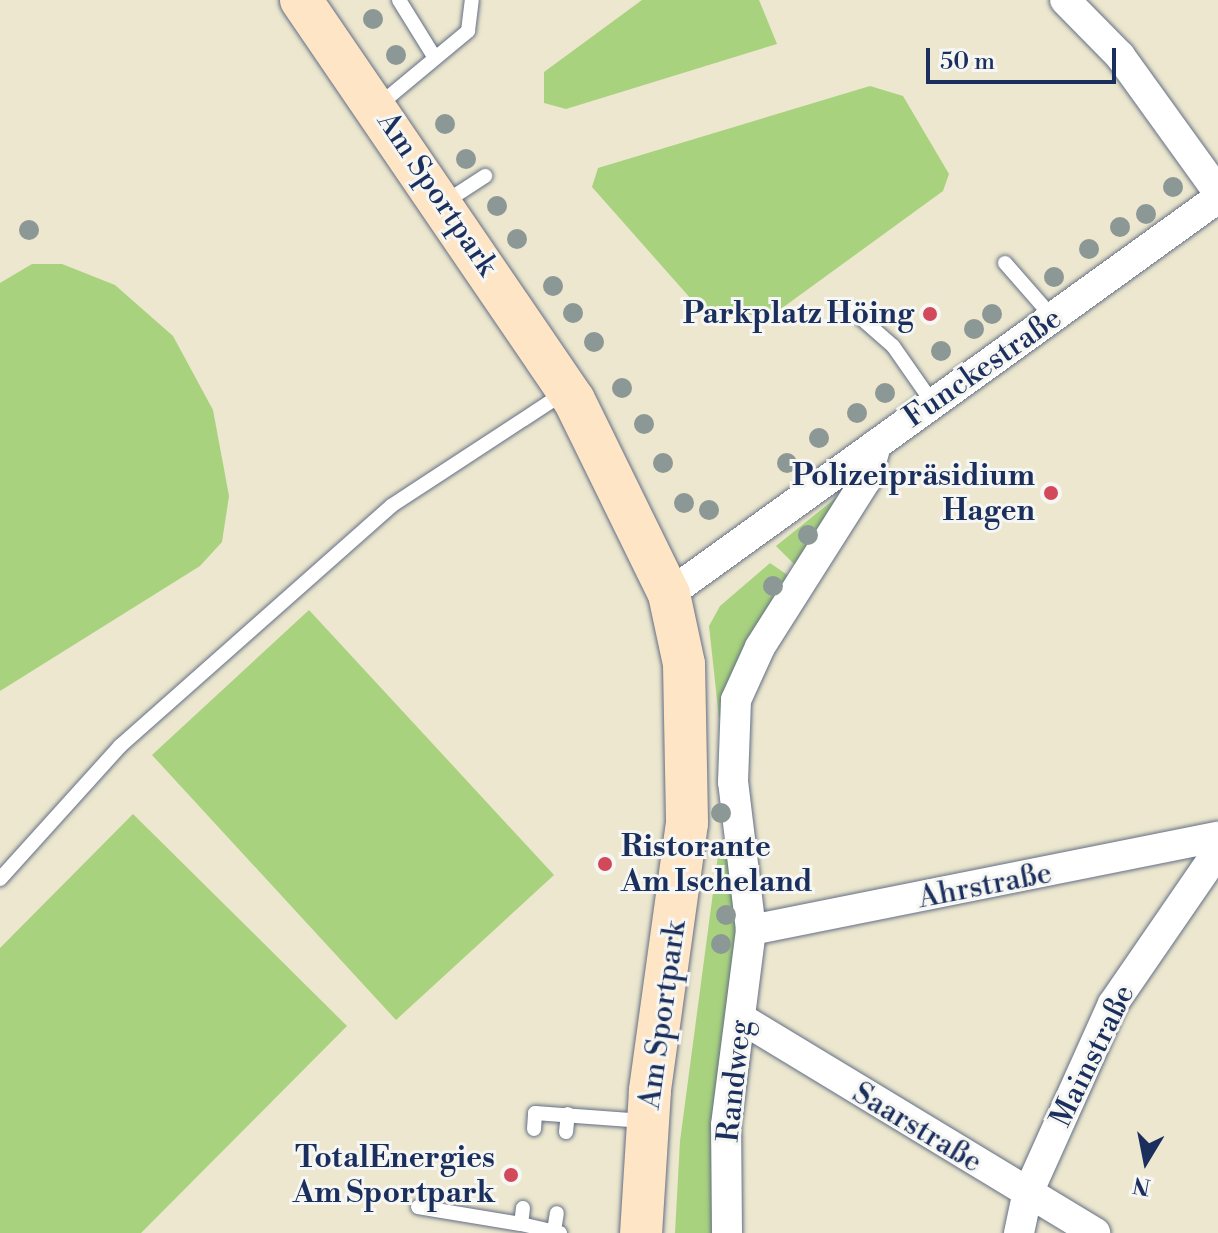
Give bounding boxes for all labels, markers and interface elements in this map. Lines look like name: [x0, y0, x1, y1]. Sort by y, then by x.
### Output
scale bar: [930, 32, 1120, 82]
text: 50 m: [940, 47, 995, 77]
street label: Am Sportpark: [369, 105, 505, 283]
place label: Parkplatz Höing: [683, 296, 914, 332]
street label: Funckestraße: [897, 300, 1069, 436]
marker: Parkplatz Höing: [921, 305, 939, 323]
place label: Polizeipräsidium Hagen: [792, 458, 1035, 528]
marker: Polizeipräsidium Hagen: [1042, 484, 1060, 502]
place label: Ristorante Am Ischeland: [621, 829, 812, 900]
marker: Ristorante Am Ischeland: [596, 855, 614, 873]
street label: Ahrstraße: [915, 855, 1055, 917]
street label: Am Sportpark: [632, 919, 694, 1111]
street label: Mainstraße: [1043, 979, 1143, 1133]
street label: Randweg: [711, 1018, 759, 1144]
street label: Saarstraße: [846, 1075, 988, 1181]
north arrow: [1106, 1121, 1186, 1201]
place label: TotalEnergies Am Sportpark: [293, 1140, 495, 1210]
marker: TotalEnergies Am Sportpark: [502, 1166, 520, 1184]
text: N: [1131, 1170, 1153, 1200]

